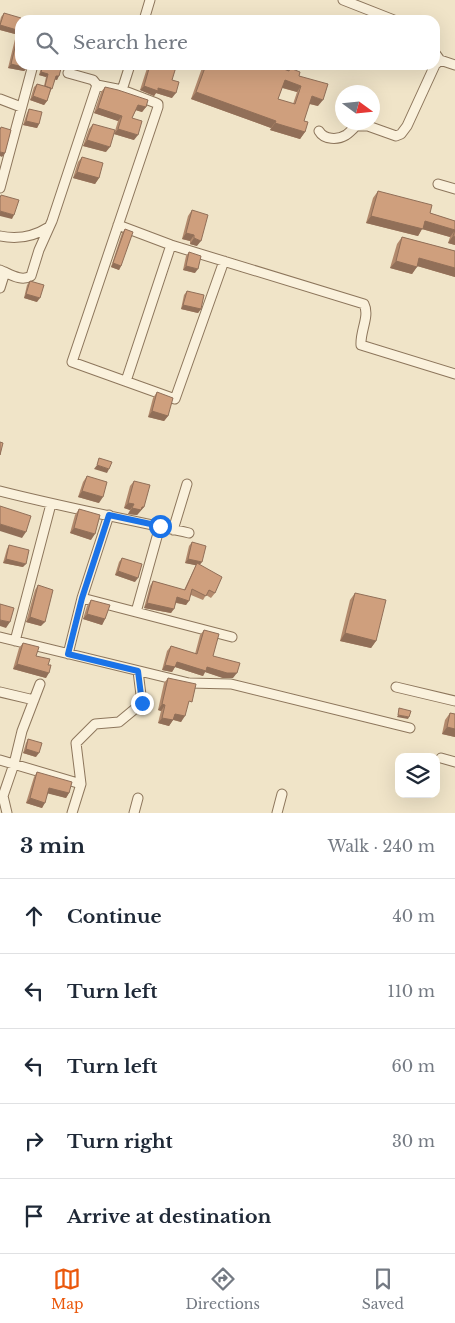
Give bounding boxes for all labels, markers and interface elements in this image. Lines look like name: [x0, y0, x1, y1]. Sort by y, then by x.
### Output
search box: [15, 15, 440, 70]
icon: search: [33, 29, 61, 57]
text: Search here: [73, 31, 188, 54]
north arrow: [335, 85, 380, 130]
route start: [149, 515, 172, 538]
route end: [131, 692, 154, 715]
map controls: [395, 753, 440, 798]
button: layers: [395, 753, 440, 798]
text: 3 min: [20, 833, 85, 859]
text: Walk · 240 m: [328, 836, 435, 856]
icon: ahead: [20, 902, 48, 930]
text: Continue: [67, 905, 162, 928]
text: 40 m: [392, 906, 435, 926]
icon: left: [20, 977, 48, 1005]
text: Turn left: [67, 980, 158, 1003]
text: 110 m: [388, 981, 435, 1001]
icon: left: [20, 1052, 48, 1080]
text: Turn left: [67, 1055, 158, 1078]
text: 60 m: [392, 1056, 435, 1076]
icon: right: [20, 1127, 48, 1155]
text: Turn right: [67, 1130, 173, 1153]
text: 30 m: [392, 1131, 435, 1151]
icon: arrive: [20, 1202, 48, 1230]
text: Arrive at destination: [67, 1205, 271, 1228]
tab: Map: [51, 1265, 84, 1313]
tab: Directions: [185, 1265, 260, 1313]
tab: Saved: [362, 1265, 404, 1313]

